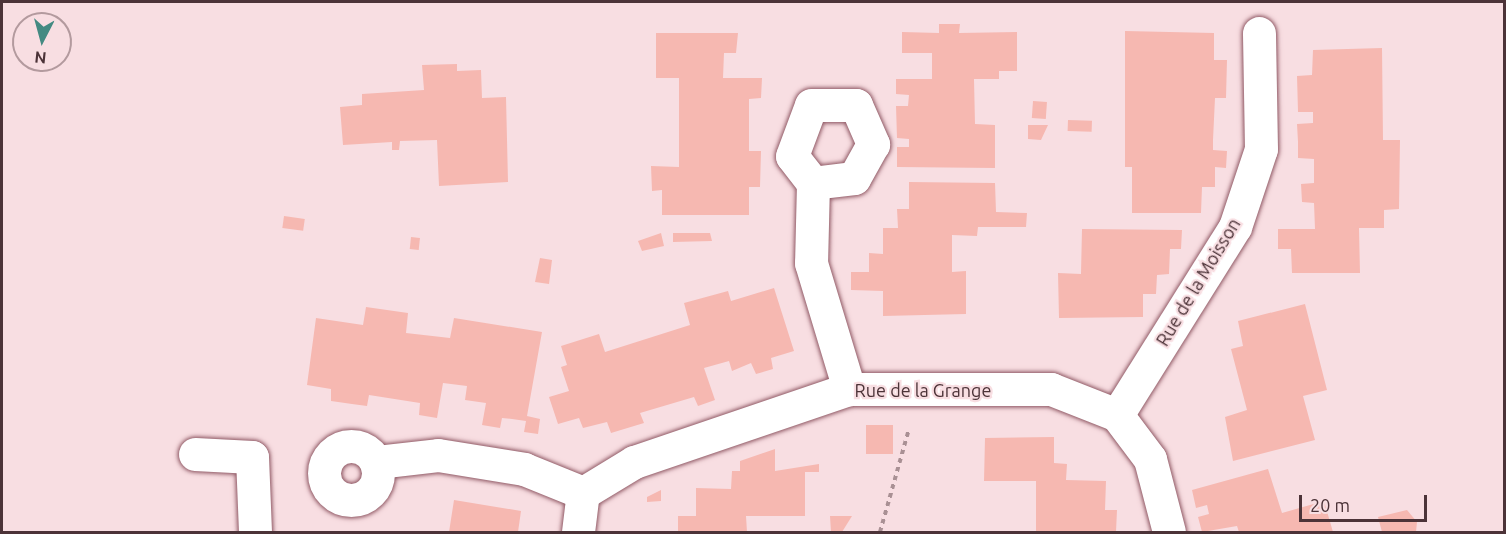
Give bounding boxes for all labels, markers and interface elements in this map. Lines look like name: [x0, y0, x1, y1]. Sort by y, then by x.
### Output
north arrow: [12, 12, 72, 72]
text: N: [33, 48, 47, 67]
street label: Rue de la Moisson: [1151, 214, 1245, 350]
street label: Rue de la Grange: [855, 379, 991, 401]
scale bar: [1302, 483, 1430, 521]
text: 20 m: [1310, 495, 1350, 515]

